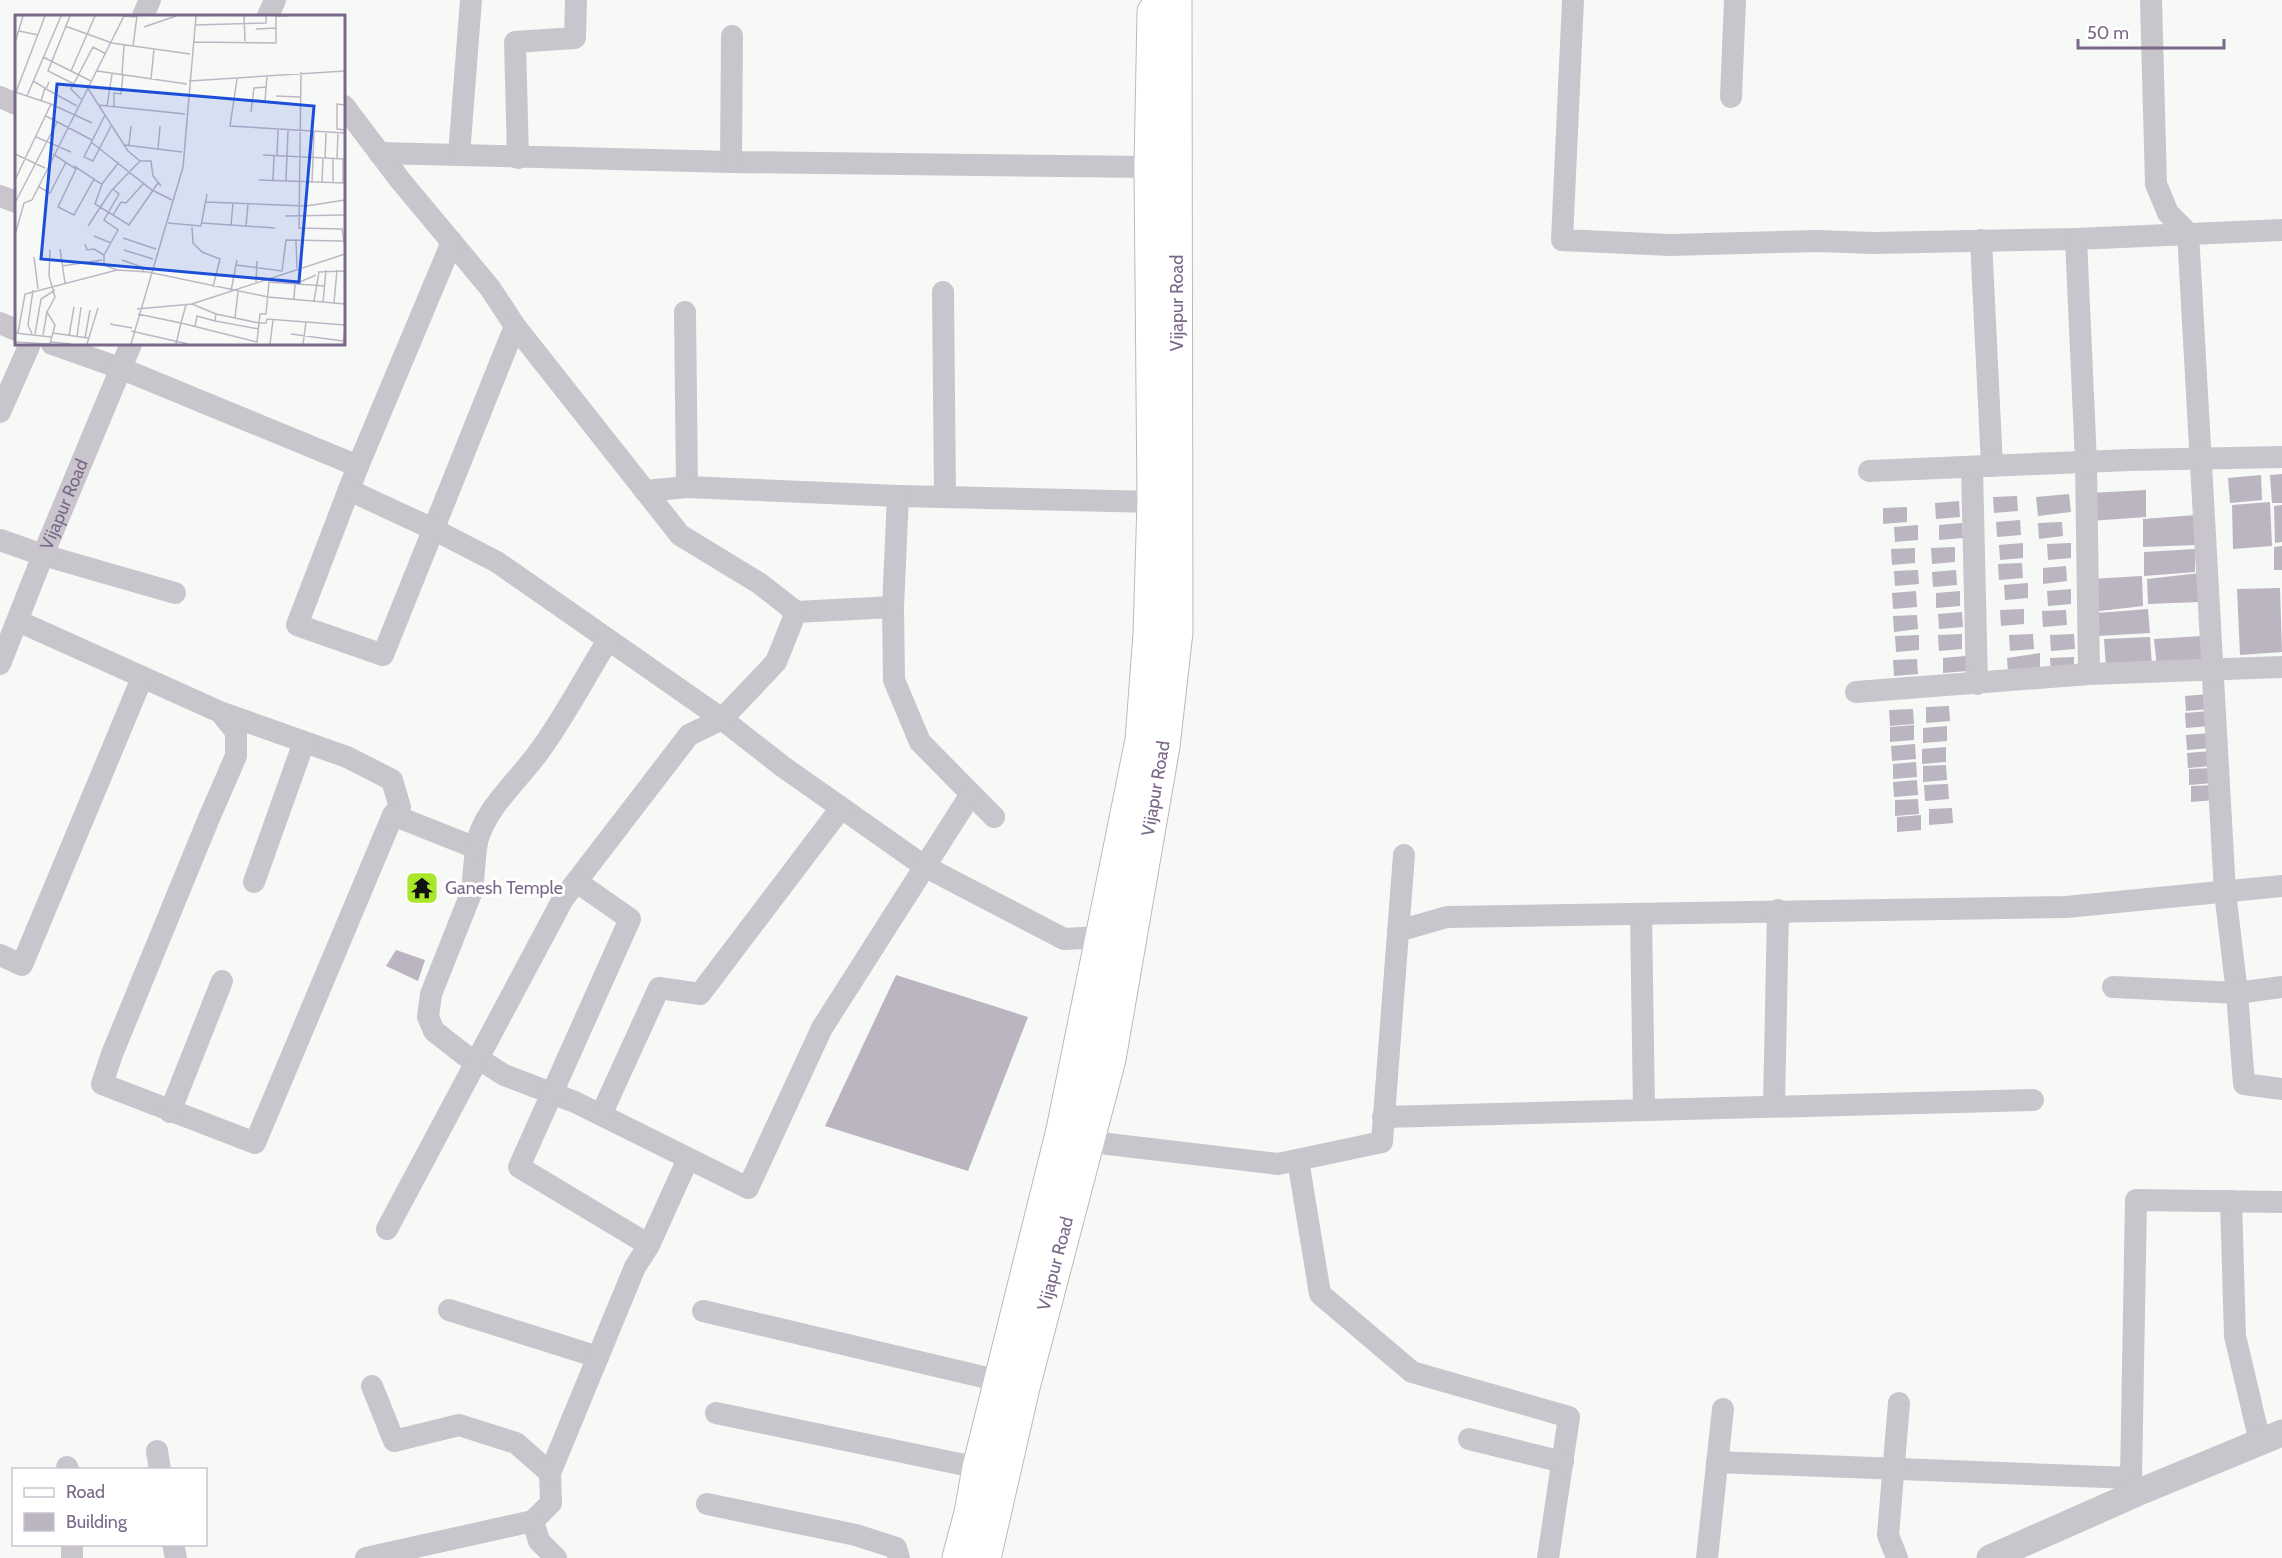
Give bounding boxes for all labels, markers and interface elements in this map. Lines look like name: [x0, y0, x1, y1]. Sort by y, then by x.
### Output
scale bar: [2078, 12, 2224, 50]
inset map: [15, 15, 345, 345]
text: 50 m: [2087, 22, 2129, 44]
street label: Vijapur Road: [1166, 255, 1188, 351]
street label: Vijapur Road: [35, 456, 93, 553]
street label: Vijapur Road: [1137, 740, 1175, 838]
temple icon: Ganesh Temple: [404, 870, 440, 906]
place label: Ganesh Temple: [445, 877, 563, 899]
street label: Vijapur Road: [1033, 1214, 1078, 1313]
legend: [12, 1468, 207, 1546]
text: Road: [66, 1481, 105, 1503]
text: Building: [66, 1511, 128, 1533]

